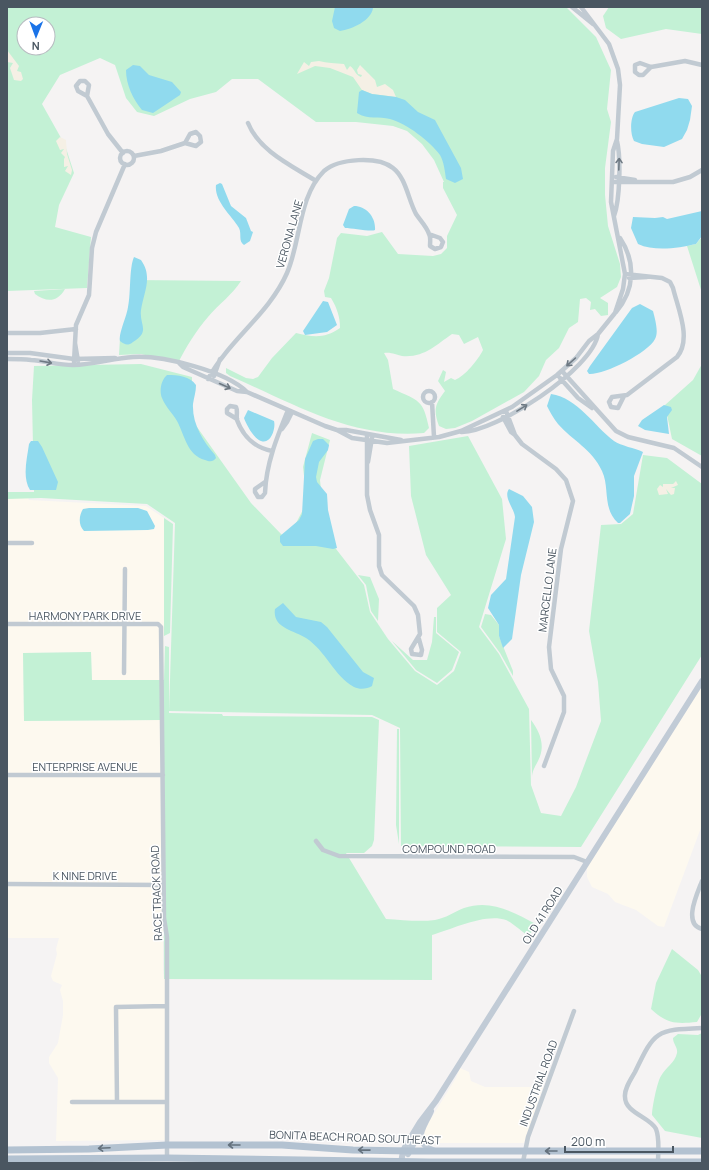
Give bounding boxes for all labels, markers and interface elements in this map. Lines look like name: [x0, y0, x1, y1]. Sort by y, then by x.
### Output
north arrow: [16, 16, 56, 56]
text: N: [32, 39, 40, 54]
one-way arrow: [615, 158, 623, 171]
street label: VERONA LANE: [272, 198, 306, 270]
one-way arrow: [567, 357, 577, 366]
one-way arrow: [39, 358, 52, 366]
one-way arrow: [218, 383, 230, 390]
one-way arrow: [516, 404, 527, 412]
street label: MARCELLO LANE: [534, 547, 560, 633]
street label: HARMONY PARK DRIVE: [29, 608, 141, 623]
street label: ENTERPRISE AVENUE: [32, 759, 138, 774]
street label: COMPOUND ROAD: [402, 841, 496, 856]
street label: RACE TRACK ROAD: [147, 845, 165, 941]
street label: K NINE DRIVE: [53, 868, 117, 883]
street label: OLD 41 ROAD: [518, 883, 566, 947]
street label: INDUSTRIAL ROAD: [515, 1038, 561, 1128]
street label: BONITA BEACH ROAD SOUTHEAST: [269, 1127, 442, 1148]
scale bar: [565, 1128, 673, 1154]
text: 200 m: [571, 1133, 605, 1150]
one-way arrow: [228, 1141, 241, 1149]
one-way arrow: [98, 1144, 111, 1151]
one-way arrow: [358, 1146, 371, 1154]
one-way arrow: [545, 1147, 558, 1155]

